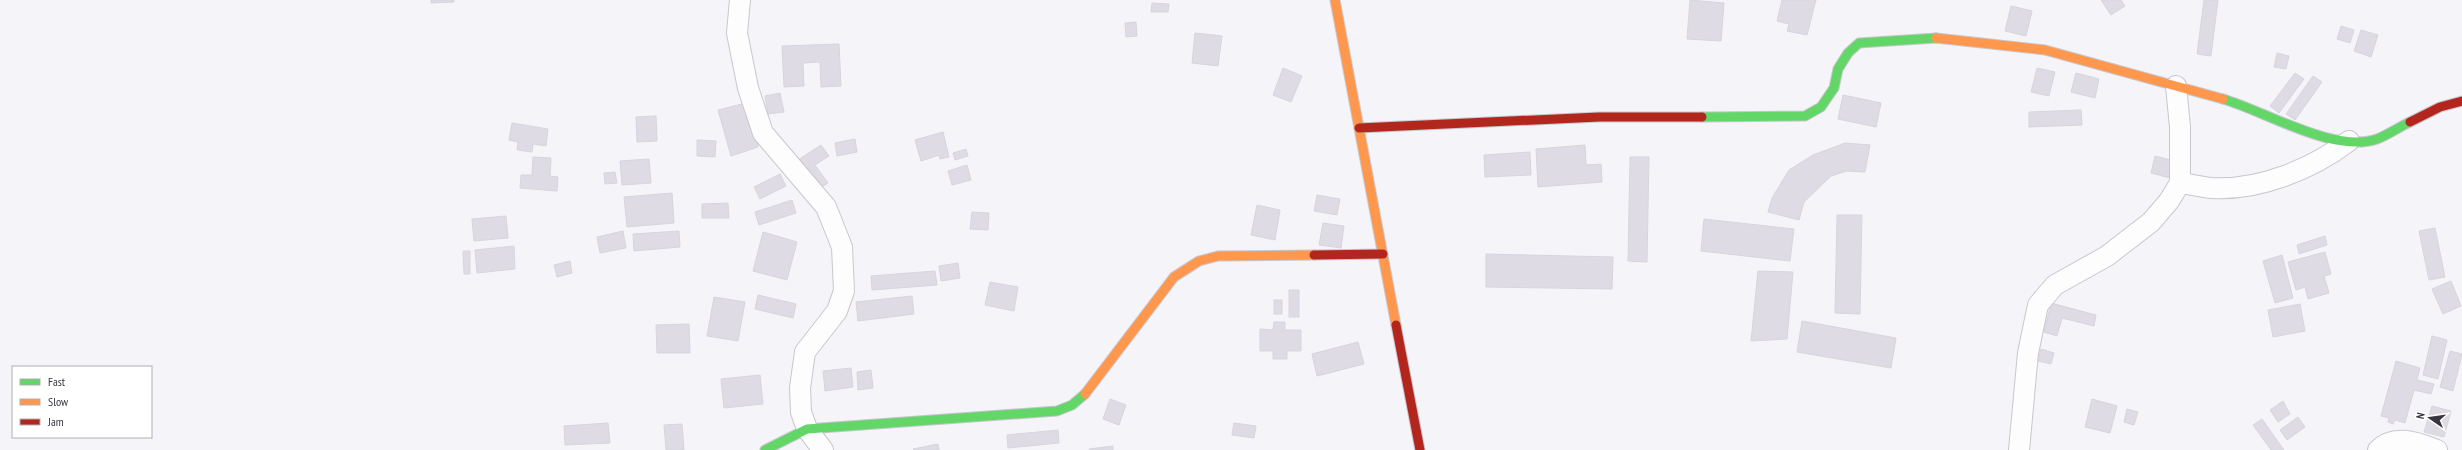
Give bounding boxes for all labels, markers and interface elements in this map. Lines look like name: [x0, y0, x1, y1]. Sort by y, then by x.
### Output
legend: [12, 366, 152, 438]
text: Fast: [48, 374, 66, 389]
text: Slow: [48, 394, 69, 409]
north arrow: [2410, 398, 2450, 438]
text: N: [2413, 411, 2428, 420]
text: Jam: [47, 414, 64, 429]

